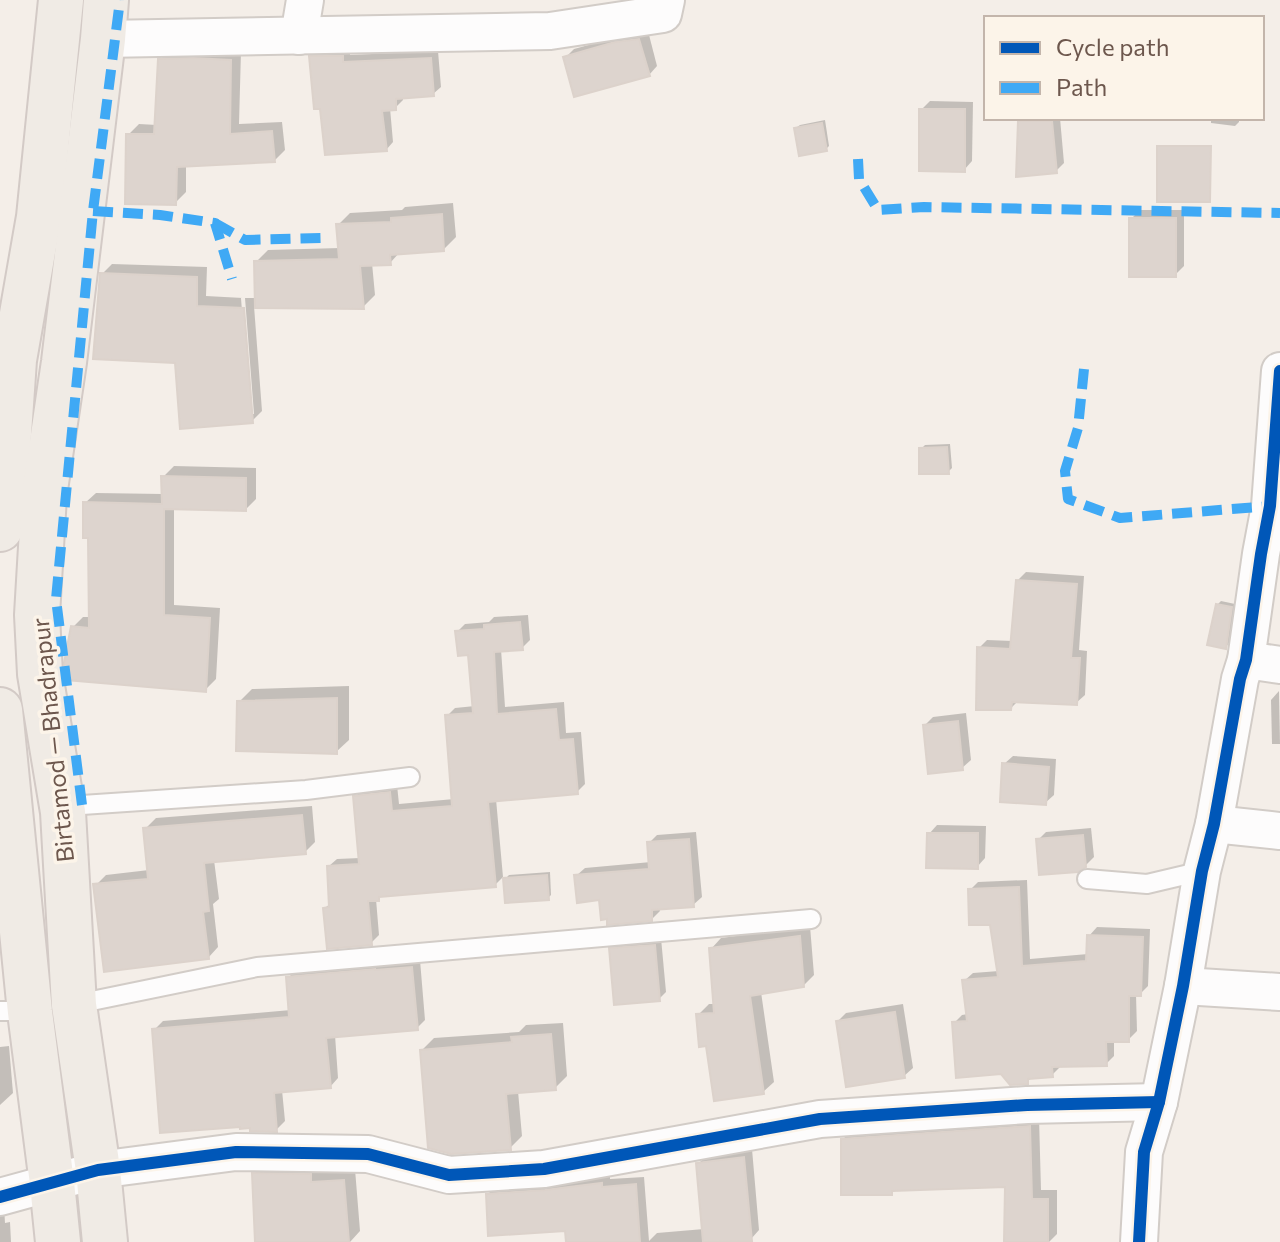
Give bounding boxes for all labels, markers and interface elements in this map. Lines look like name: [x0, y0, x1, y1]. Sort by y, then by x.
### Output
legend: [984, 16, 1264, 120]
text: Cycle path: [1056, 32, 1170, 61]
text: Path: [1056, 72, 1107, 101]
street label: Birtamod — Bhadrapur: [25, 616, 79, 864]

